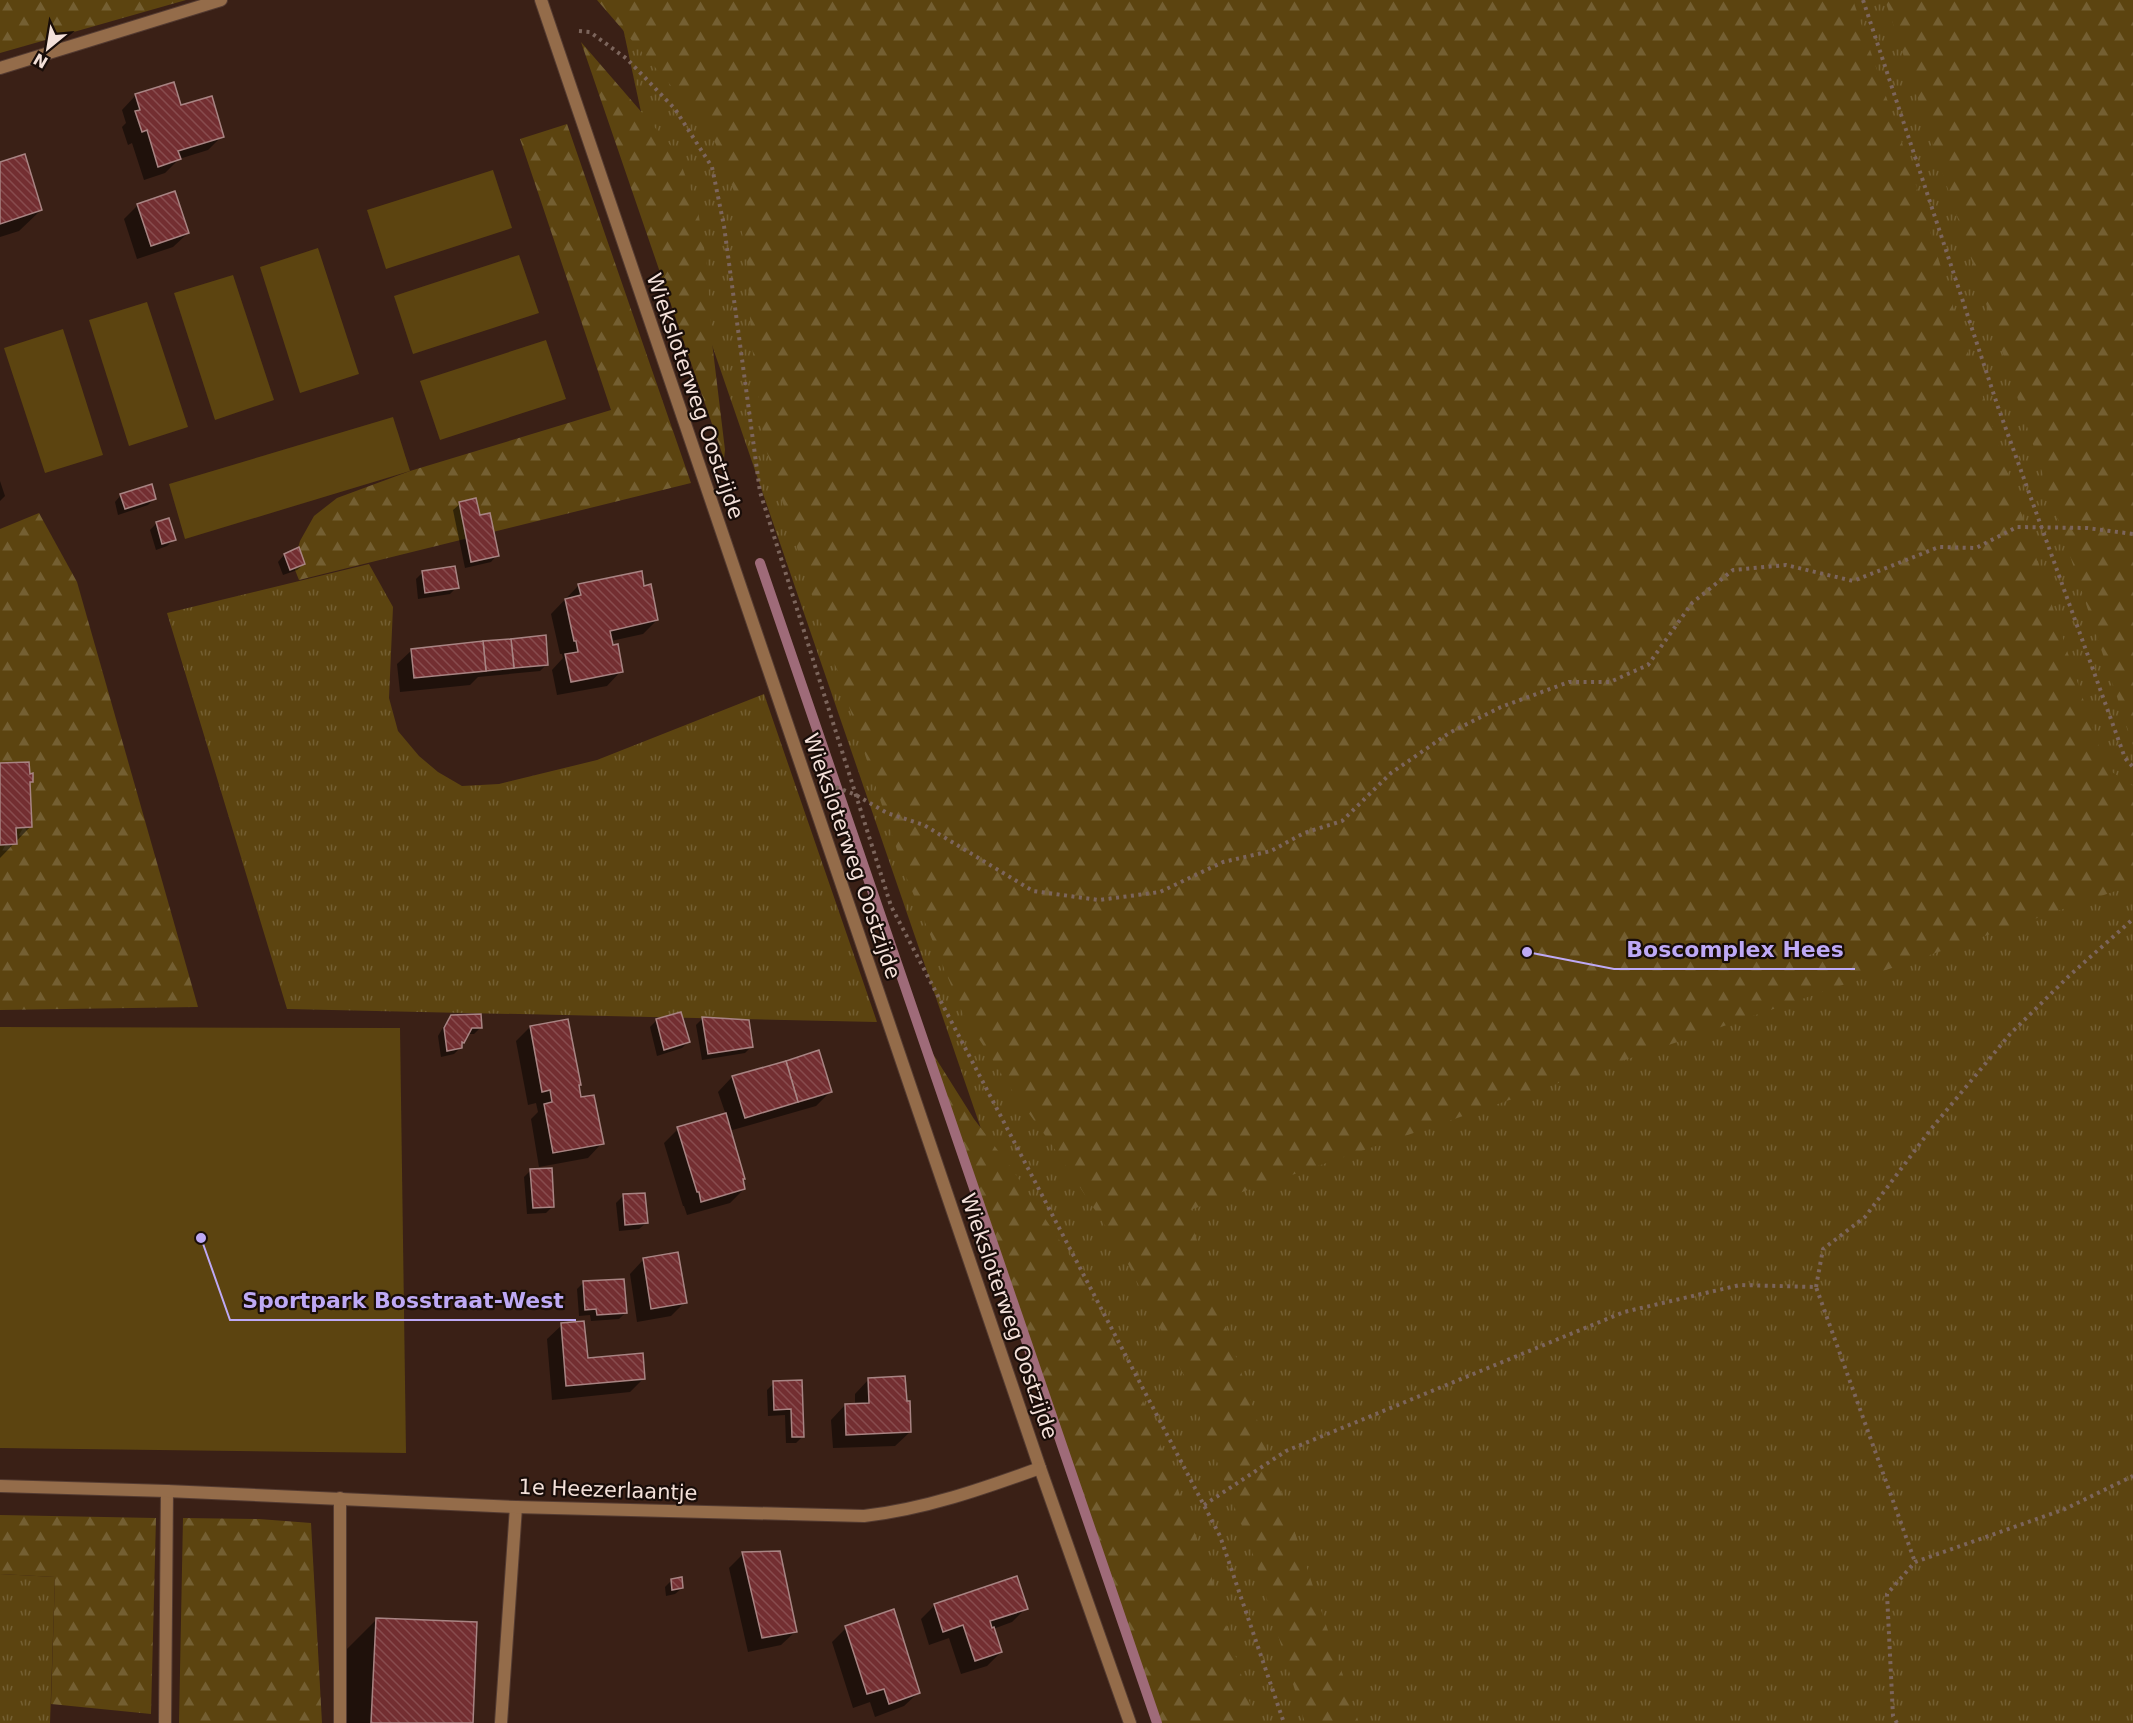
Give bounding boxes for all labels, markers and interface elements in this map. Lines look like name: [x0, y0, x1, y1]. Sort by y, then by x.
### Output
north arrow: [18, 18, 78, 78]
text: N: [30, 49, 51, 72]
street label: Wieksloterweg Oostzijde: [642, 270, 748, 522]
street label: Wieksloterweg Oostzijde: [799, 730, 905, 982]
callout: Boscomplex Hees: [1614, 929, 1855, 969]
text: Boscomplex Hees: [1626, 937, 1844, 962]
street label: Wieksloterweg Oostzijde: [956, 1190, 1062, 1442]
callout: Sportpark Bosstraat-West: [230, 1280, 576, 1320]
text: Sportpark Bosstraat-West: [242, 1288, 564, 1313]
street label: 1e Heezerlaantje: [518, 1475, 698, 1505]

